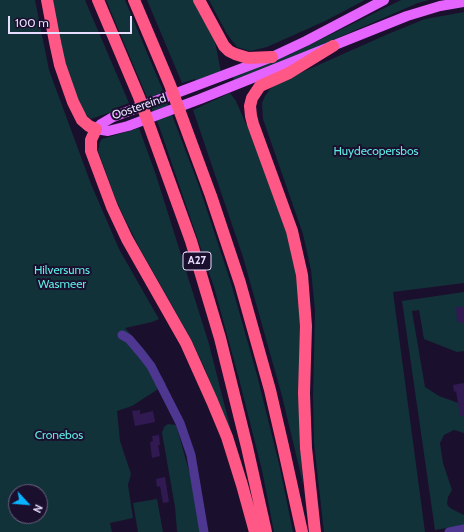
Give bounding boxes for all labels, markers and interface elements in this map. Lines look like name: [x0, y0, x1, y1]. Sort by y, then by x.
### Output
scale bar: [10, 8, 134, 34]
text: 100 m: [15, 15, 49, 30]
street label: Oostereind: [110, 91, 168, 123]
park label: Huydecopersbos: [333, 144, 419, 158]
road number: A27: [183, 252, 211, 270]
park label: Hilversums Wasmeer: [34, 263, 90, 291]
park label: Cronebos: [35, 428, 83, 442]
north arrow: [8, 484, 48, 524]
text: N: [30, 502, 46, 515]

